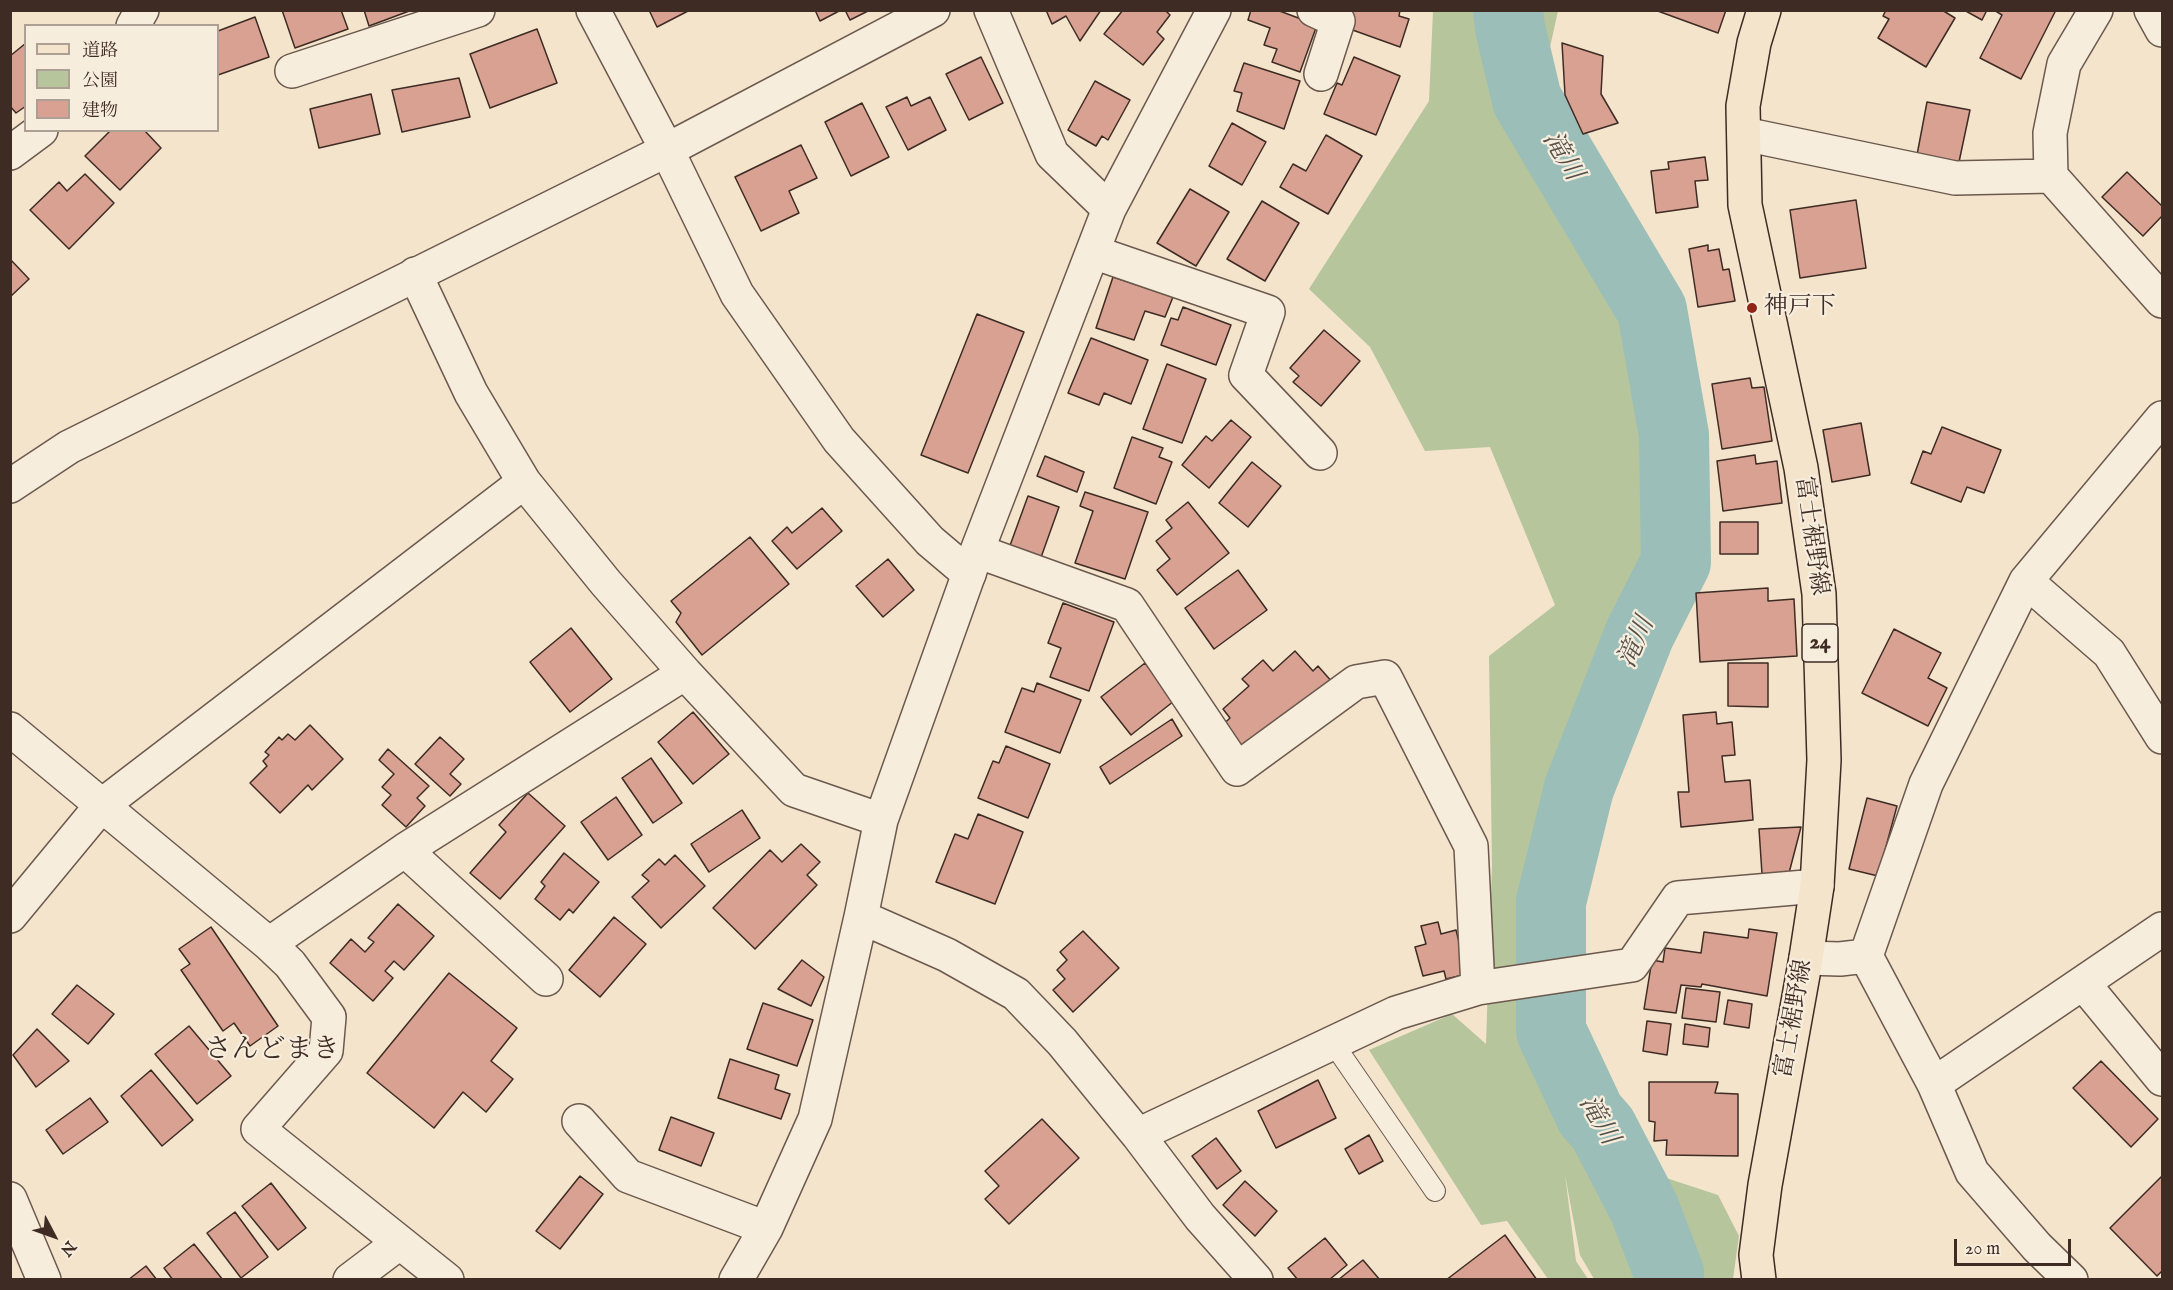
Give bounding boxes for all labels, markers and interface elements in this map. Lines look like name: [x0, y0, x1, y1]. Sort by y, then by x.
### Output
legend: [24, 24, 219, 132]
text: 道路: [82, 40, 118, 63]
text: 公園: [82, 70, 118, 93]
text: 建物: [82, 100, 118, 123]
water label: 滝川: [1534, 127, 1588, 187]
place label: 神戸下: [1764, 294, 1836, 322]
marker: 神戸下: [1745, 301, 1759, 315]
street label: 富士裾野線: [1787, 475, 1833, 597]
water label: 滝川: [1613, 613, 1663, 673]
road number: 24: [1802, 624, 1838, 662]
street label: 富士裾野線: [1770, 957, 1820, 1081]
district label: さんどまき: [205, 1035, 339, 1067]
water label: 滝川: [1570, 1091, 1624, 1151]
north arrow: [24, 1206, 84, 1266]
scale bar: [1957, 1227, 2074, 1265]
text: N: [55, 1236, 80, 1260]
text: 20 m: [1965, 1238, 2000, 1261]

